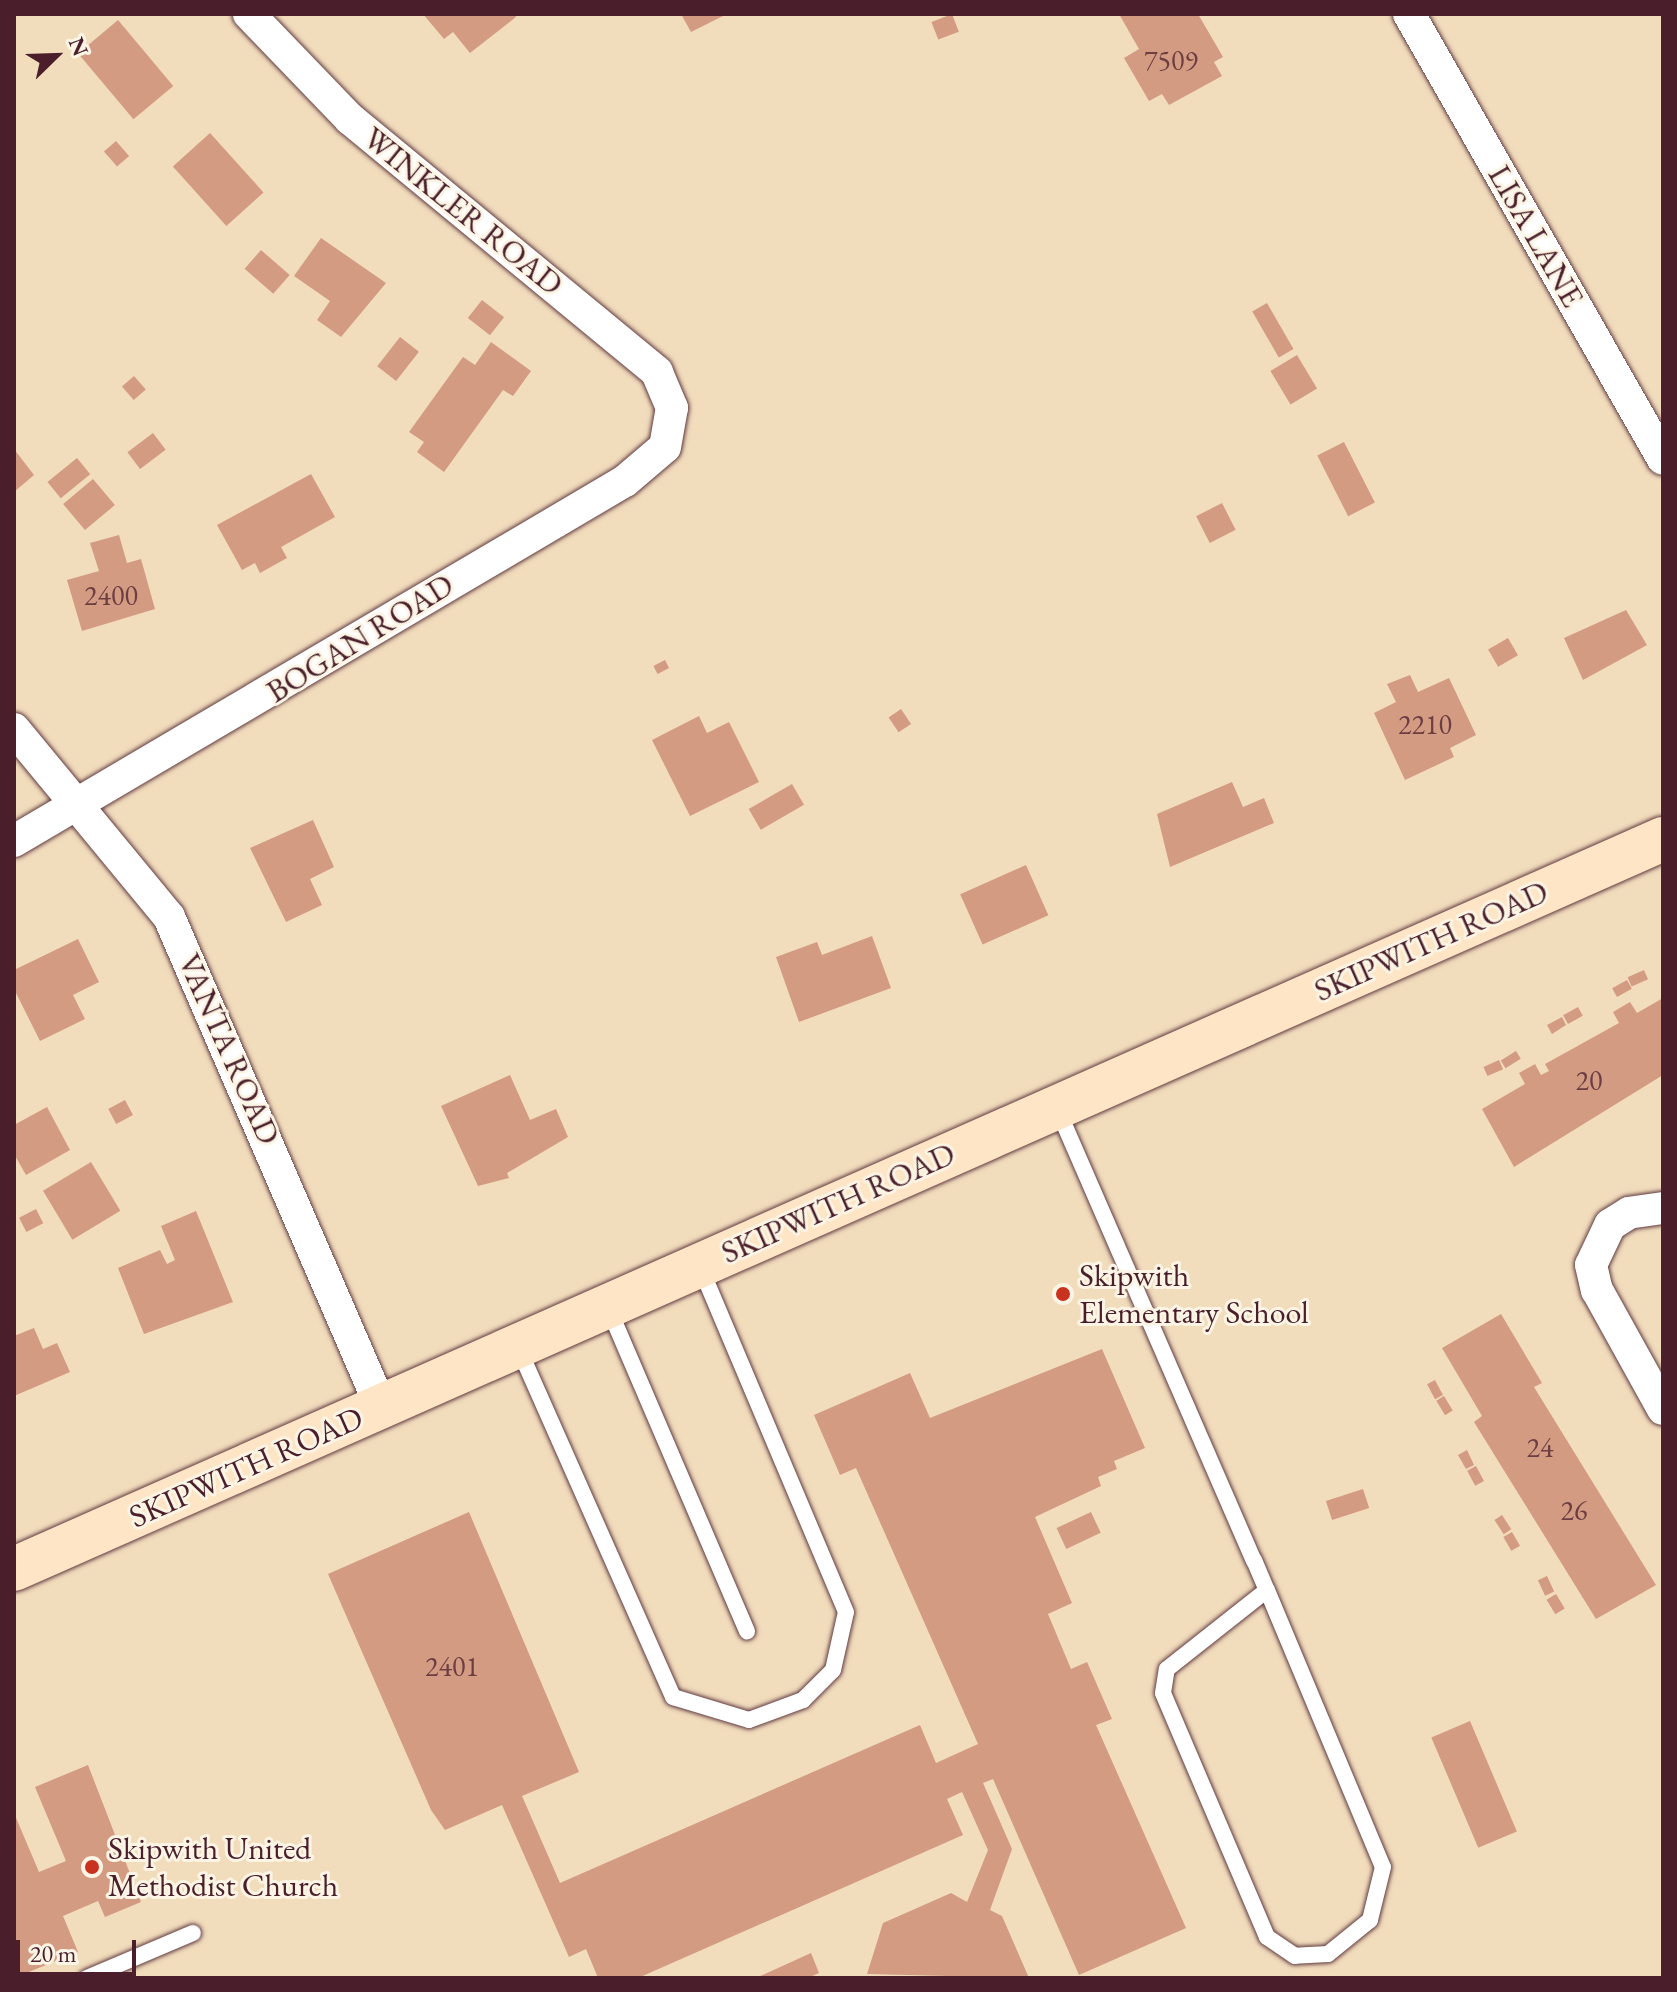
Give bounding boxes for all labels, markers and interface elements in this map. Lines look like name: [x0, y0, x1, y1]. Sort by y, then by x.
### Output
north arrow: [16, 16, 96, 96]
text: N: [62, 33, 95, 60]
house number: 7509: [1144, 43, 1198, 77]
street label: WINKLER ROAD: [355, 119, 571, 303]
street label: LISA LANE: [1480, 158, 1592, 314]
street label: BOGAN ROAD: [260, 565, 460, 711]
house number: 2400: [84, 578, 138, 612]
house number: 2210: [1398, 707, 1452, 741]
street label: SKIPWITH ROAD: [1308, 872, 1554, 1010]
street label: VANTA ROAD: [170, 948, 288, 1150]
house number: 20: [1576, 1063, 1602, 1097]
street label: SKIPWITH ROAD: [715, 1134, 961, 1272]
place label: Skipwith Elementary School: [1079, 1257, 1309, 1332]
marker: Skipwith Elementary School: [1054, 1285, 1072, 1303]
street label: SKIPWITH ROAD: [123, 1398, 369, 1536]
house number: 24: [1527, 1430, 1553, 1464]
house number: 26: [1561, 1493, 1587, 1527]
house number: 2401: [425, 1649, 479, 1683]
place label: Skipwith United Methodist Church: [108, 1830, 338, 1905]
marker: Skipwith United Methodist Church: [83, 1858, 101, 1876]
scale bar: [20, 1924, 140, 1974]
text: 20 m: [30, 1938, 77, 1969]

